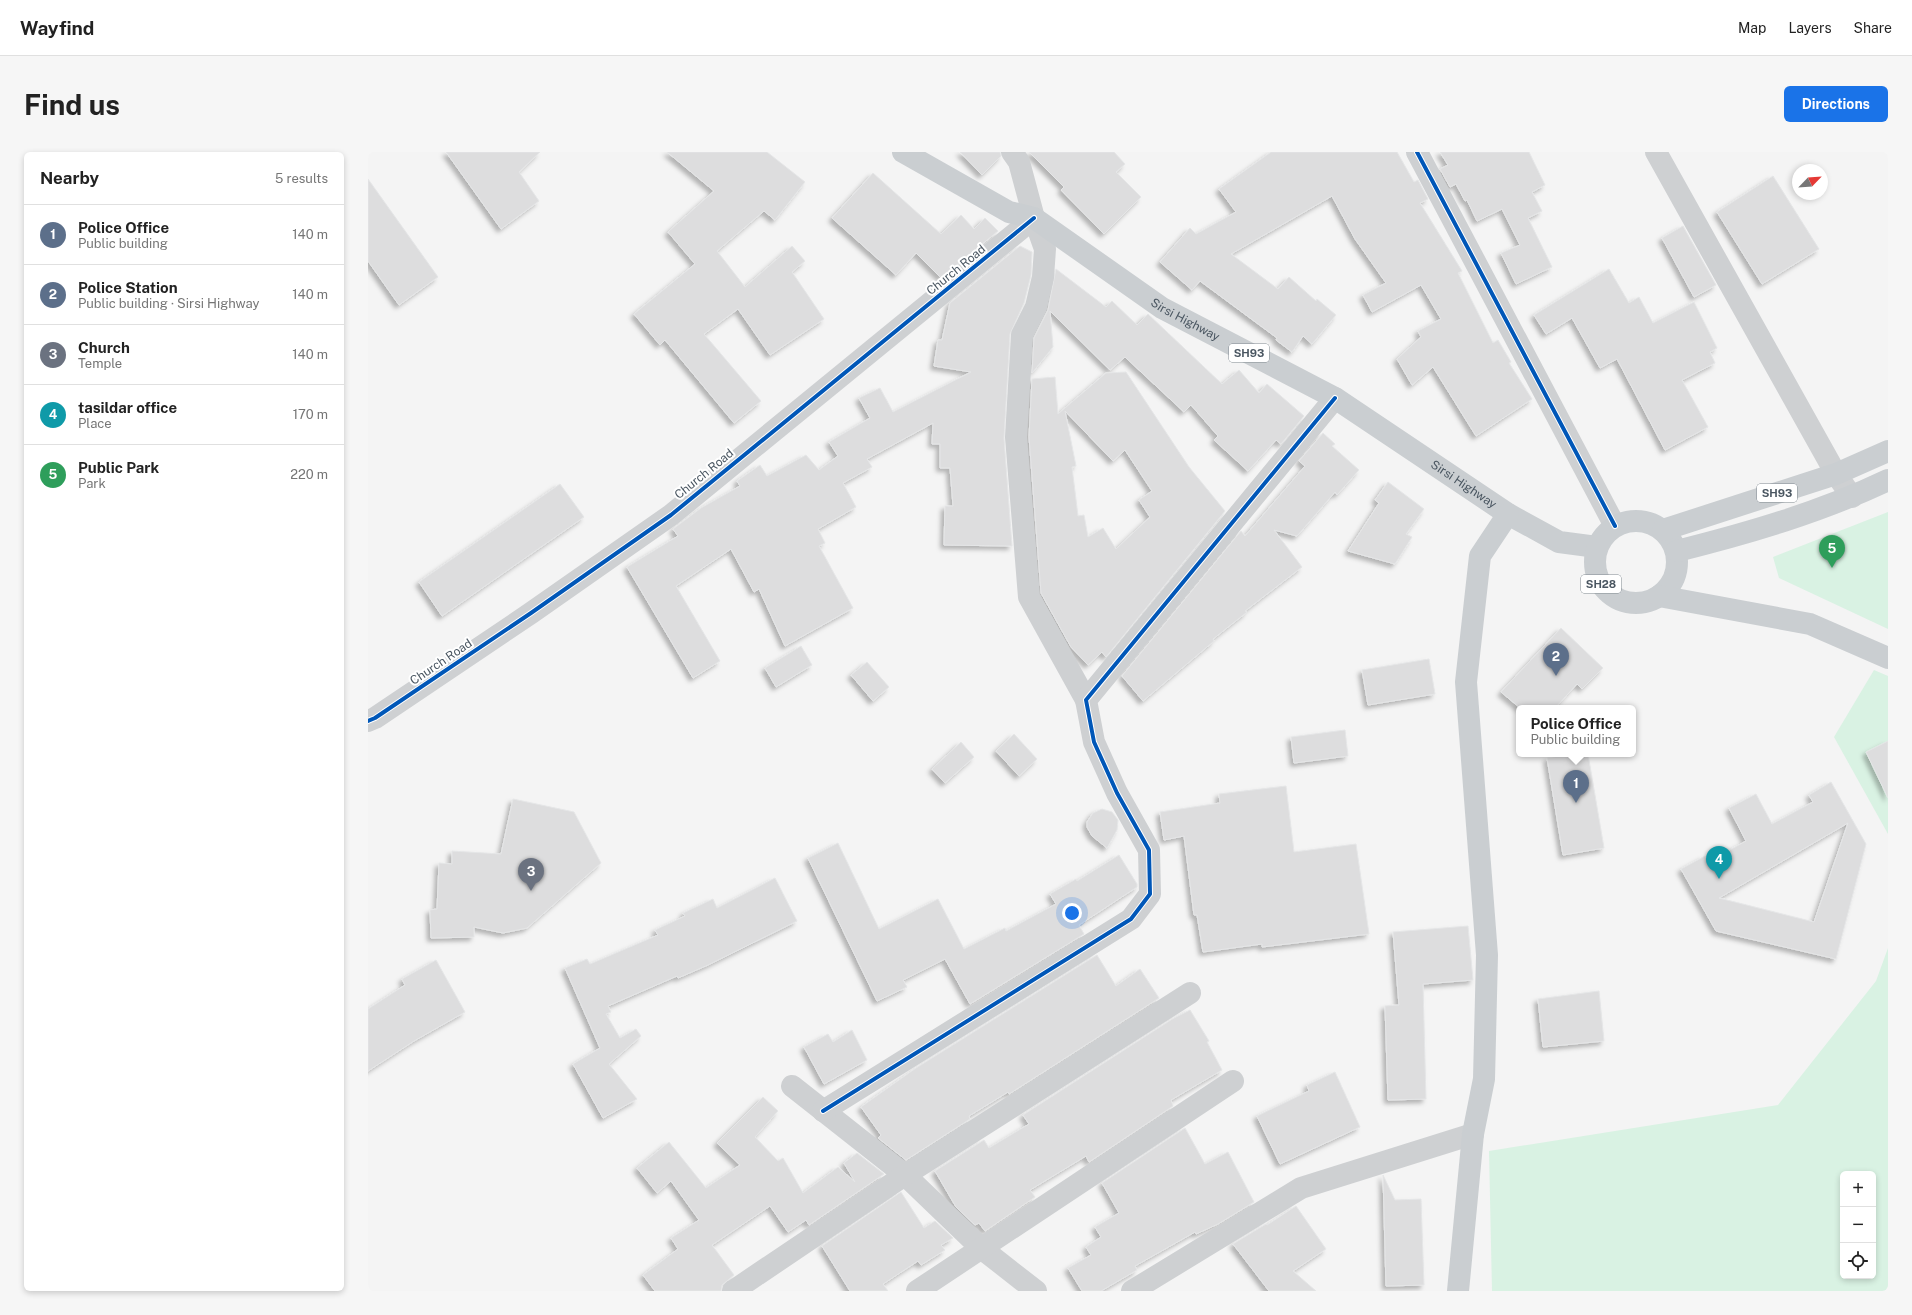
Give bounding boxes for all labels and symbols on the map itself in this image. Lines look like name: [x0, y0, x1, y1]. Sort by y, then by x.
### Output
north arrow: [1792, 164, 1828, 200]
street label: Church Road: [924, 242, 988, 298]
street label: Sirsi Highway: [1148, 295, 1223, 344]
road number: SH93: [1229, 344, 1269, 362]
street label: Church Road: [672, 446, 736, 502]
street label: Sirsi Highway: [1428, 457, 1500, 512]
road number: SH93: [1757, 484, 1797, 502]
pin: 5: [1819, 535, 1845, 568]
road number: SH28: [1581, 575, 1621, 593]
street label: Church Road: [407, 636, 475, 688]
pin: 2: [1543, 643, 1569, 676]
pin: 1: [1563, 770, 1589, 803]
pin: 4: [1706, 846, 1732, 879]
pin: 3: [518, 858, 544, 891]
your location: [1062, 903, 1082, 923]

